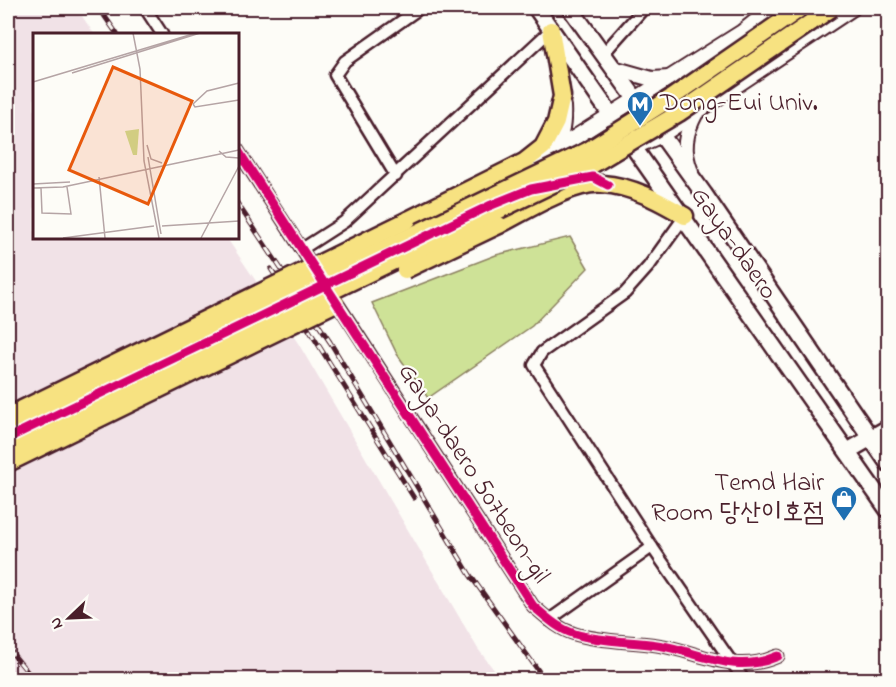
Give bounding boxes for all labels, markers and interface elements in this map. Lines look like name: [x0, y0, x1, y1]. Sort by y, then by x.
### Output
inset map: [33, 33, 238, 238]
place label: Dong-Eui Univ.: [659, 85, 818, 123]
metro station icon: Dong-Eui Univ.: [625, 89, 655, 127]
street label: Gaya-daero: [680, 180, 786, 308]
street label: Gaya-daero 507beon-gil: [387, 356, 559, 592]
place label: Temd Hair Room 당산이호점: [651, 465, 825, 533]
shop icon: Temd Hair Room 당산이호점: [829, 484, 859, 522]
north arrow: [39, 588, 99, 648]
text: N: [44, 613, 70, 633]

